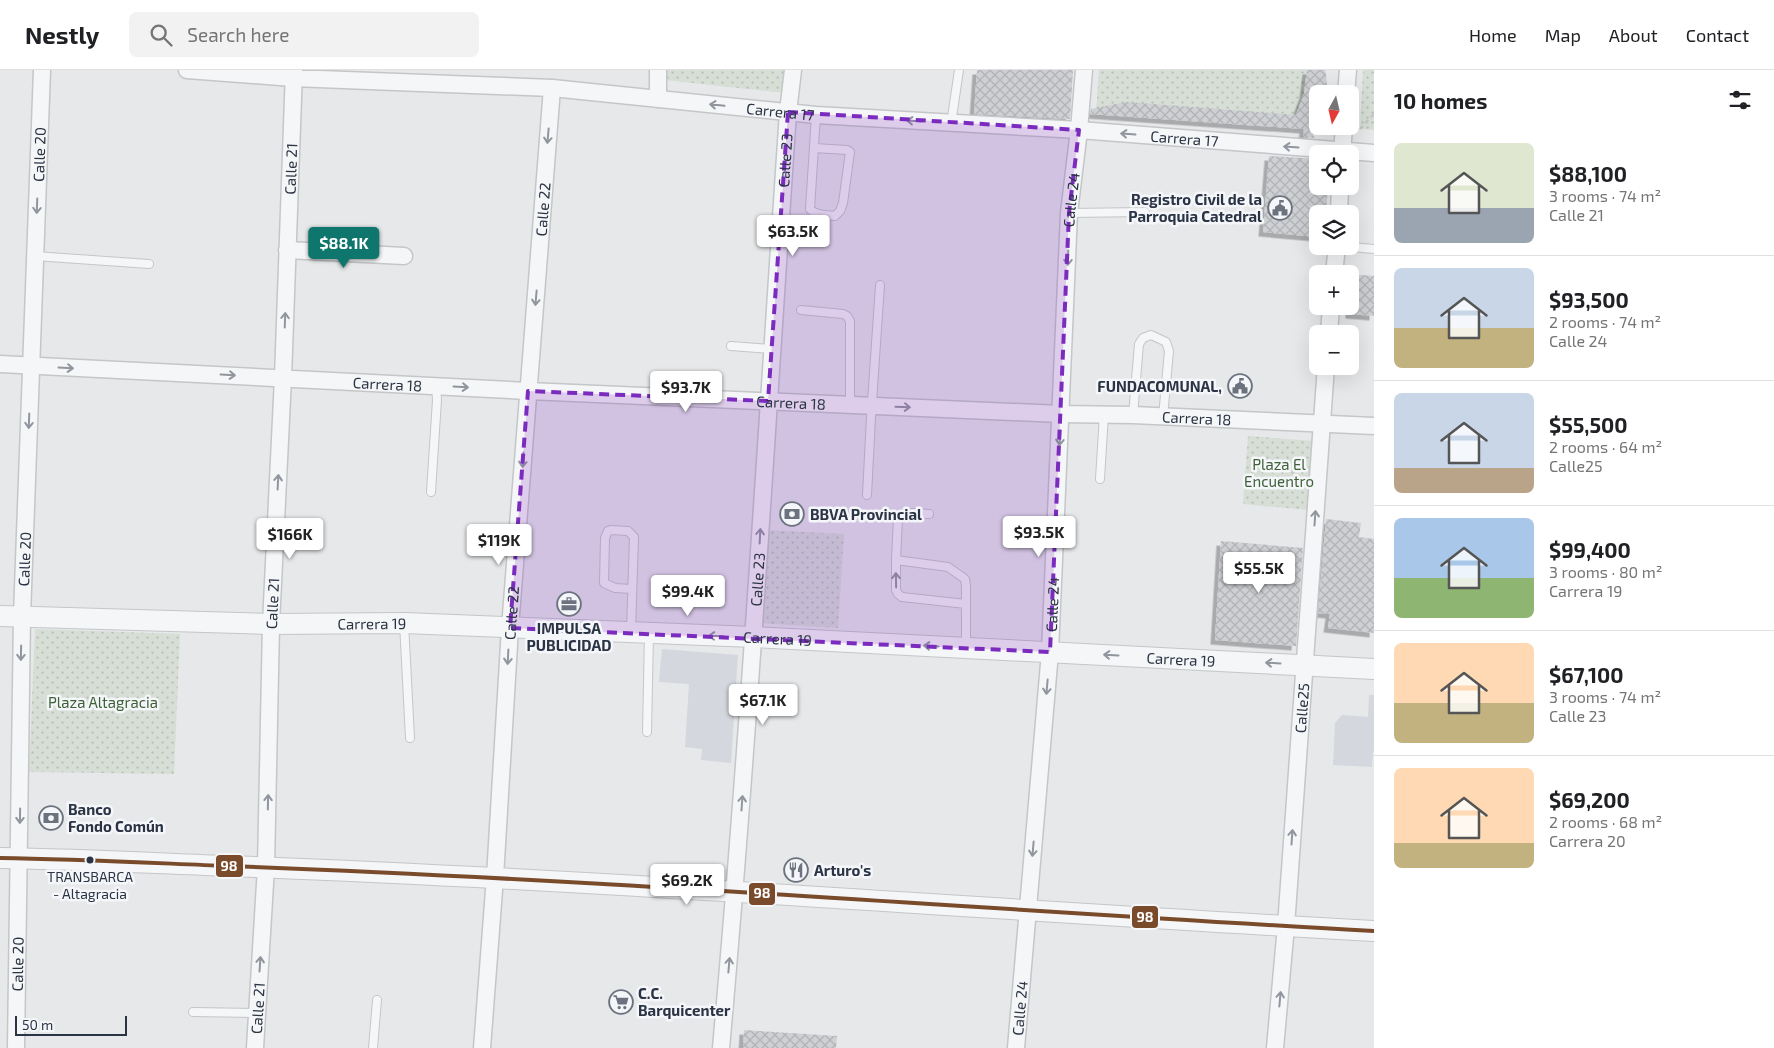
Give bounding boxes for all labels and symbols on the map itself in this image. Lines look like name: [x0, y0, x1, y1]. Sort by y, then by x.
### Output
north arrow: [1309, 85, 1359, 135]
street label: Carrera 17: [746, 99, 815, 124]
one-way arrow: [709, 100, 725, 109]
one-way arrow: [906, 117, 922, 126]
street label: Calle 20: [29, 127, 49, 182]
street label: Carrera 17: [1150, 127, 1219, 150]
one-way arrow: [544, 128, 553, 144]
one-way arrow: [1121, 129, 1137, 139]
street label: Calle 23: [774, 133, 796, 188]
one-way arrow: [1283, 142, 1299, 151]
street label: Calle 21: [281, 143, 300, 195]
street label: Calle 24: [1059, 172, 1083, 228]
street label: Calle 22: [532, 182, 554, 237]
place label: Registro Civil de la Parroquia Catedral: [1128, 190, 1262, 225]
public building icon: Registro Civil de la Parroquia Catedral: [1267, 195, 1293, 221]
one-way arrow: [32, 198, 41, 214]
pin: $63.5K: [752, 214, 834, 257]
pin: $88.1K: [303, 226, 385, 269]
one-way arrow: [1063, 250, 1072, 266]
one-way arrow: [531, 290, 540, 306]
one-way arrow: [280, 312, 290, 328]
one-way arrow: [58, 363, 74, 372]
pin: $93.7K: [645, 370, 727, 413]
one-way arrow: [220, 371, 236, 380]
street label: Carrera 18: [352, 373, 423, 395]
public building icon: FUNDACOMUNAL,: [1227, 373, 1253, 399]
place label: FUNDACOMUNAL,: [1097, 377, 1222, 395]
one-way arrow: [452, 383, 468, 392]
street label: Carrera 18: [756, 392, 826, 413]
one-way arrow: [894, 402, 910, 411]
street label: Carrera 18: [1162, 407, 1232, 428]
one-way arrow: [24, 412, 34, 429]
one-way arrow: [1056, 429, 1065, 445]
one-way arrow: [518, 452, 527, 468]
park label: Plaza El Encuentro: [1244, 455, 1314, 490]
one-way arrow: [273, 475, 283, 491]
bank icon: BBVA Provincial: [779, 501, 805, 527]
place label: BBVA Provincial: [810, 505, 922, 523]
one-way arrow: [1310, 511, 1320, 527]
pin: $93.5K: [998, 516, 1080, 558]
pin: $166K: [255, 518, 325, 560]
pin: $119K: [464, 524, 534, 566]
one-way arrow: [755, 528, 764, 544]
street label: Calle 20: [14, 531, 34, 587]
street label: Calle 23: [746, 552, 768, 607]
pin: $55.5K: [1218, 552, 1300, 594]
one-way arrow: [891, 573, 901, 589]
pin: $99.4K: [647, 574, 729, 617]
street label: Calle 21: [262, 577, 282, 629]
street label: Calle 24: [1042, 577, 1062, 632]
street label: Calle 22: [500, 585, 522, 640]
office icon: IMPULSA PUBLICIDAD: [556, 591, 582, 617]
street label: Carrera 19: [337, 614, 406, 633]
place label: IMPULSA PUBLICIDAD: [527, 619, 611, 654]
street label: Carrera 19: [743, 628, 812, 649]
one-way arrow: [708, 631, 724, 641]
one-way arrow: [923, 642, 939, 651]
one-way arrow: [16, 645, 26, 661]
street label: Carrera 19: [1146, 648, 1216, 670]
one-way arrow: [504, 649, 513, 665]
one-way arrow: [1103, 651, 1119, 660]
one-way arrow: [1265, 658, 1281, 667]
one-way arrow: [1042, 679, 1052, 695]
street label: Calle25: [1291, 682, 1312, 734]
pin: $67.1K: [722, 684, 804, 726]
park label: Plaza Altagracia: [48, 693, 158, 711]
one-way arrow: [263, 794, 272, 810]
one-way arrow: [737, 795, 746, 811]
place label: Banco Fondo Común: [68, 800, 164, 835]
bank icon: Banco Fondo Común: [38, 805, 64, 831]
one-way arrow: [15, 808, 24, 824]
one-way arrow: [1288, 830, 1297, 846]
one-way arrow: [1028, 841, 1038, 857]
line badge: 98: [215, 854, 244, 878]
marker: TRANSBARCA - Altagracia: [85, 855, 95, 865]
text: 98: [221, 857, 237, 874]
restaurant icon: Arturo's: [783, 857, 809, 883]
place label: Arturo's: [814, 861, 871, 879]
pin: $69.2K: [646, 864, 728, 906]
place label: TRANSBARCA - Altagracia: [47, 868, 133, 902]
line badge: 98: [748, 882, 776, 906]
text: 98: [754, 884, 770, 901]
line badge: 98: [1131, 905, 1159, 929]
text: 98: [1137, 908, 1153, 925]
street label: Calle 20: [8, 937, 27, 991]
one-way arrow: [255, 957, 264, 973]
one-way arrow: [724, 957, 733, 973]
street label: Calle 24: [1008, 980, 1031, 1036]
street label: Calle 21: [247, 982, 268, 1034]
place label: C.C. Barquicenter: [638, 984, 731, 1019]
supermarket icon: C.C. Barquicenter: [608, 989, 634, 1015]
one-way arrow: [1275, 992, 1284, 1008]
scale bar: [15, 1013, 128, 1036]

